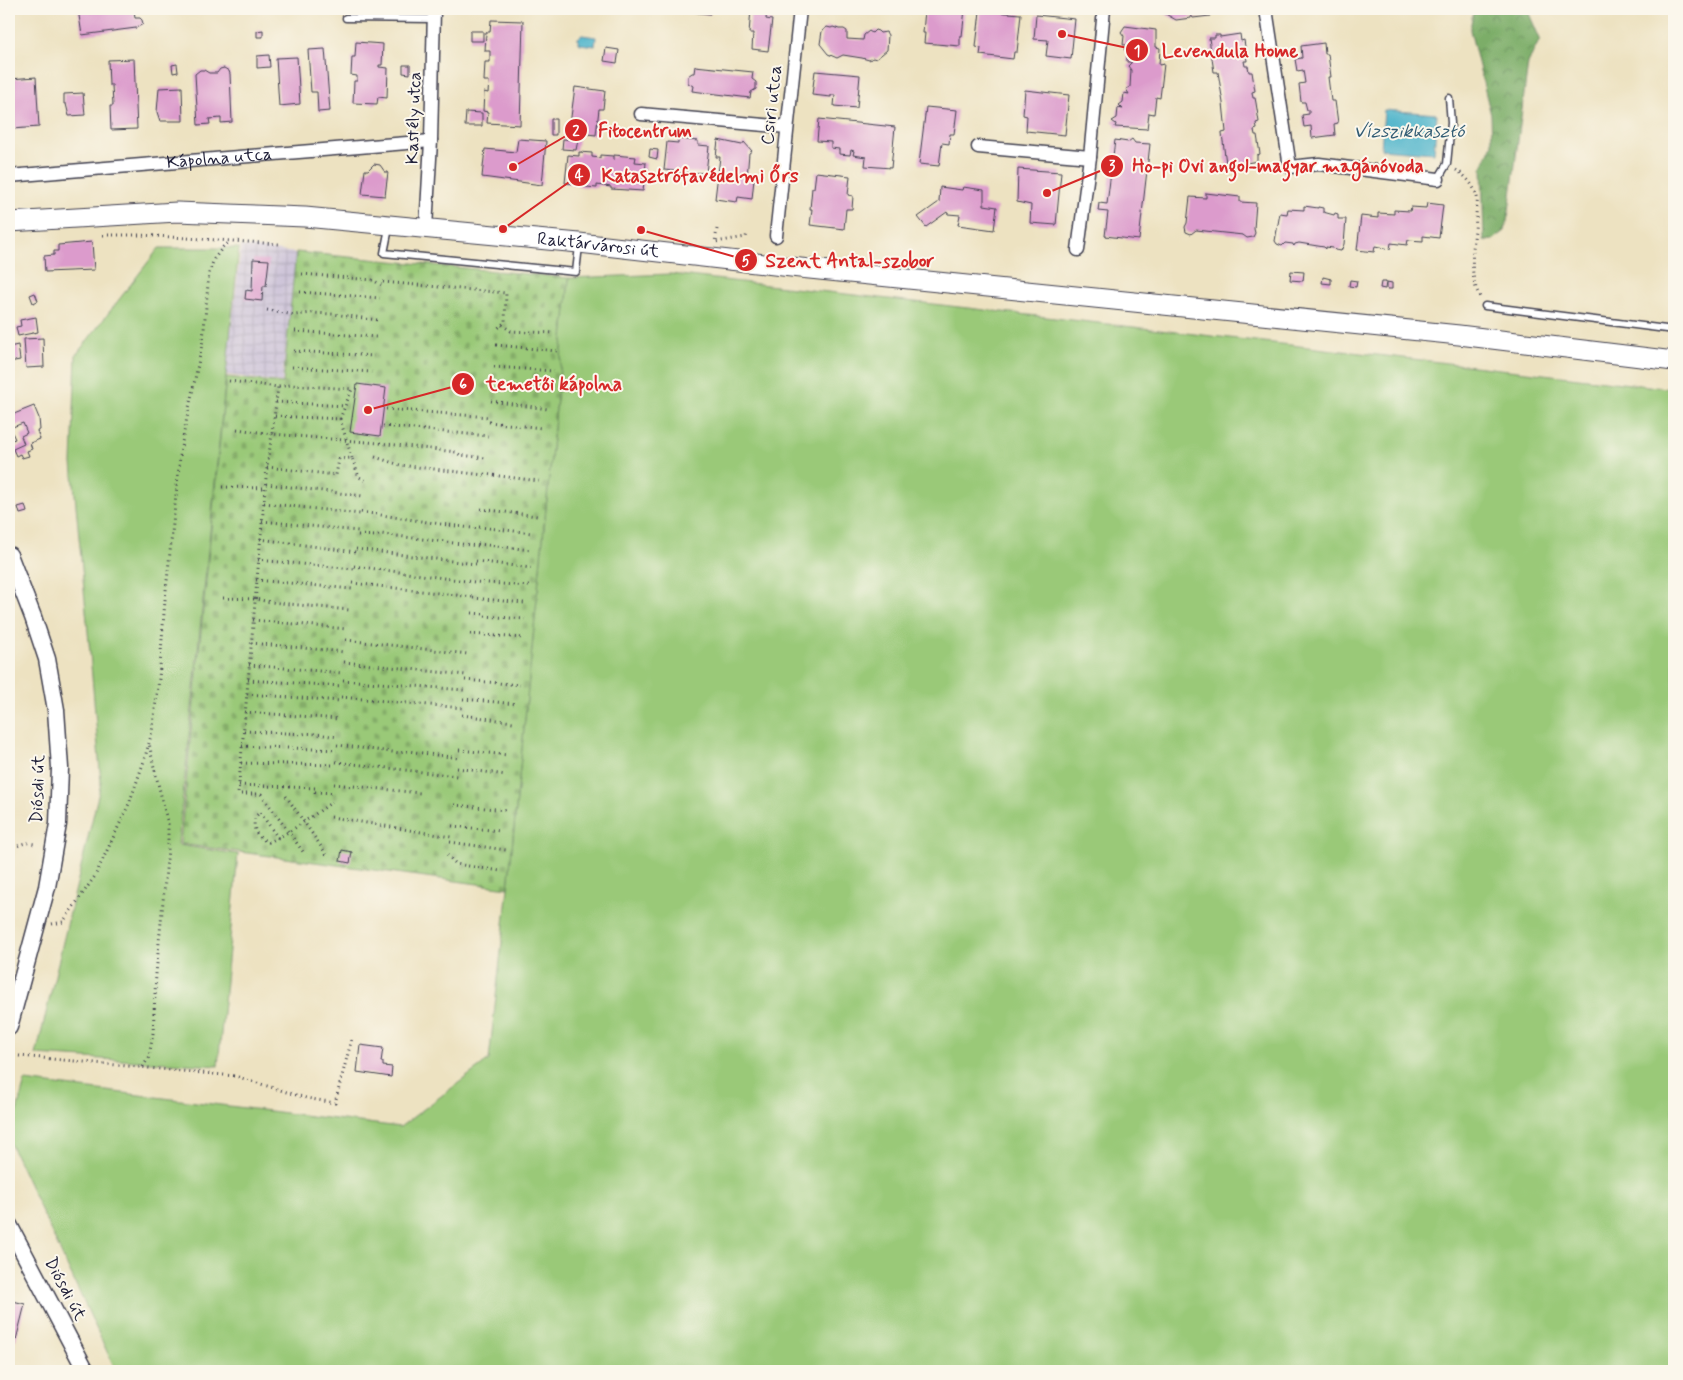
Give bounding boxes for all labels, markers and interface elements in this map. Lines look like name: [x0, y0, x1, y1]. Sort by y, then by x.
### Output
callout: Levendula Home: [1125, 33, 1310, 67]
text: Levendula Home: [1162, 39, 1298, 64]
text: 1: [1134, 42, 1140, 62]
street label: Csiri utca: [756, 64, 788, 146]
street label: Kastély utca: [400, 71, 428, 165]
callout: Fitocentrum: [563, 113, 702, 147]
text: Fitocentrum: [598, 119, 692, 144]
water label: Vízszikkasztó: [1353, 119, 1465, 144]
text: 2: [572, 122, 580, 142]
street label: Kápolna utca: [166, 142, 273, 175]
callout: Ho-pi Ovi angol-magyar magánóvoda: [1099, 149, 1431, 183]
text: Ho-pi Ovi angol-magyar magánóvoda: [1132, 154, 1424, 182]
text: 3: [1109, 157, 1116, 177]
callout: Katasztrófavédelmi Őrs: [566, 158, 809, 192]
text: Katasztrófavédelmi Őrs: [601, 163, 799, 189]
text: 4: [575, 166, 584, 186]
street label: Raktárvárosi út: [536, 227, 661, 264]
callout: Szent Antal-szobor: [733, 243, 942, 277]
text: Szent Antal-szobor: [766, 249, 934, 274]
text: 5: [741, 252, 751, 272]
callout: temetői kápolna: [451, 367, 632, 401]
text: temetői kápolna: [485, 372, 622, 397]
text: 6: [459, 375, 467, 395]
street label: Diósdi út: [25, 754, 51, 824]
street label: Diósdi út: [38, 1253, 92, 1325]

